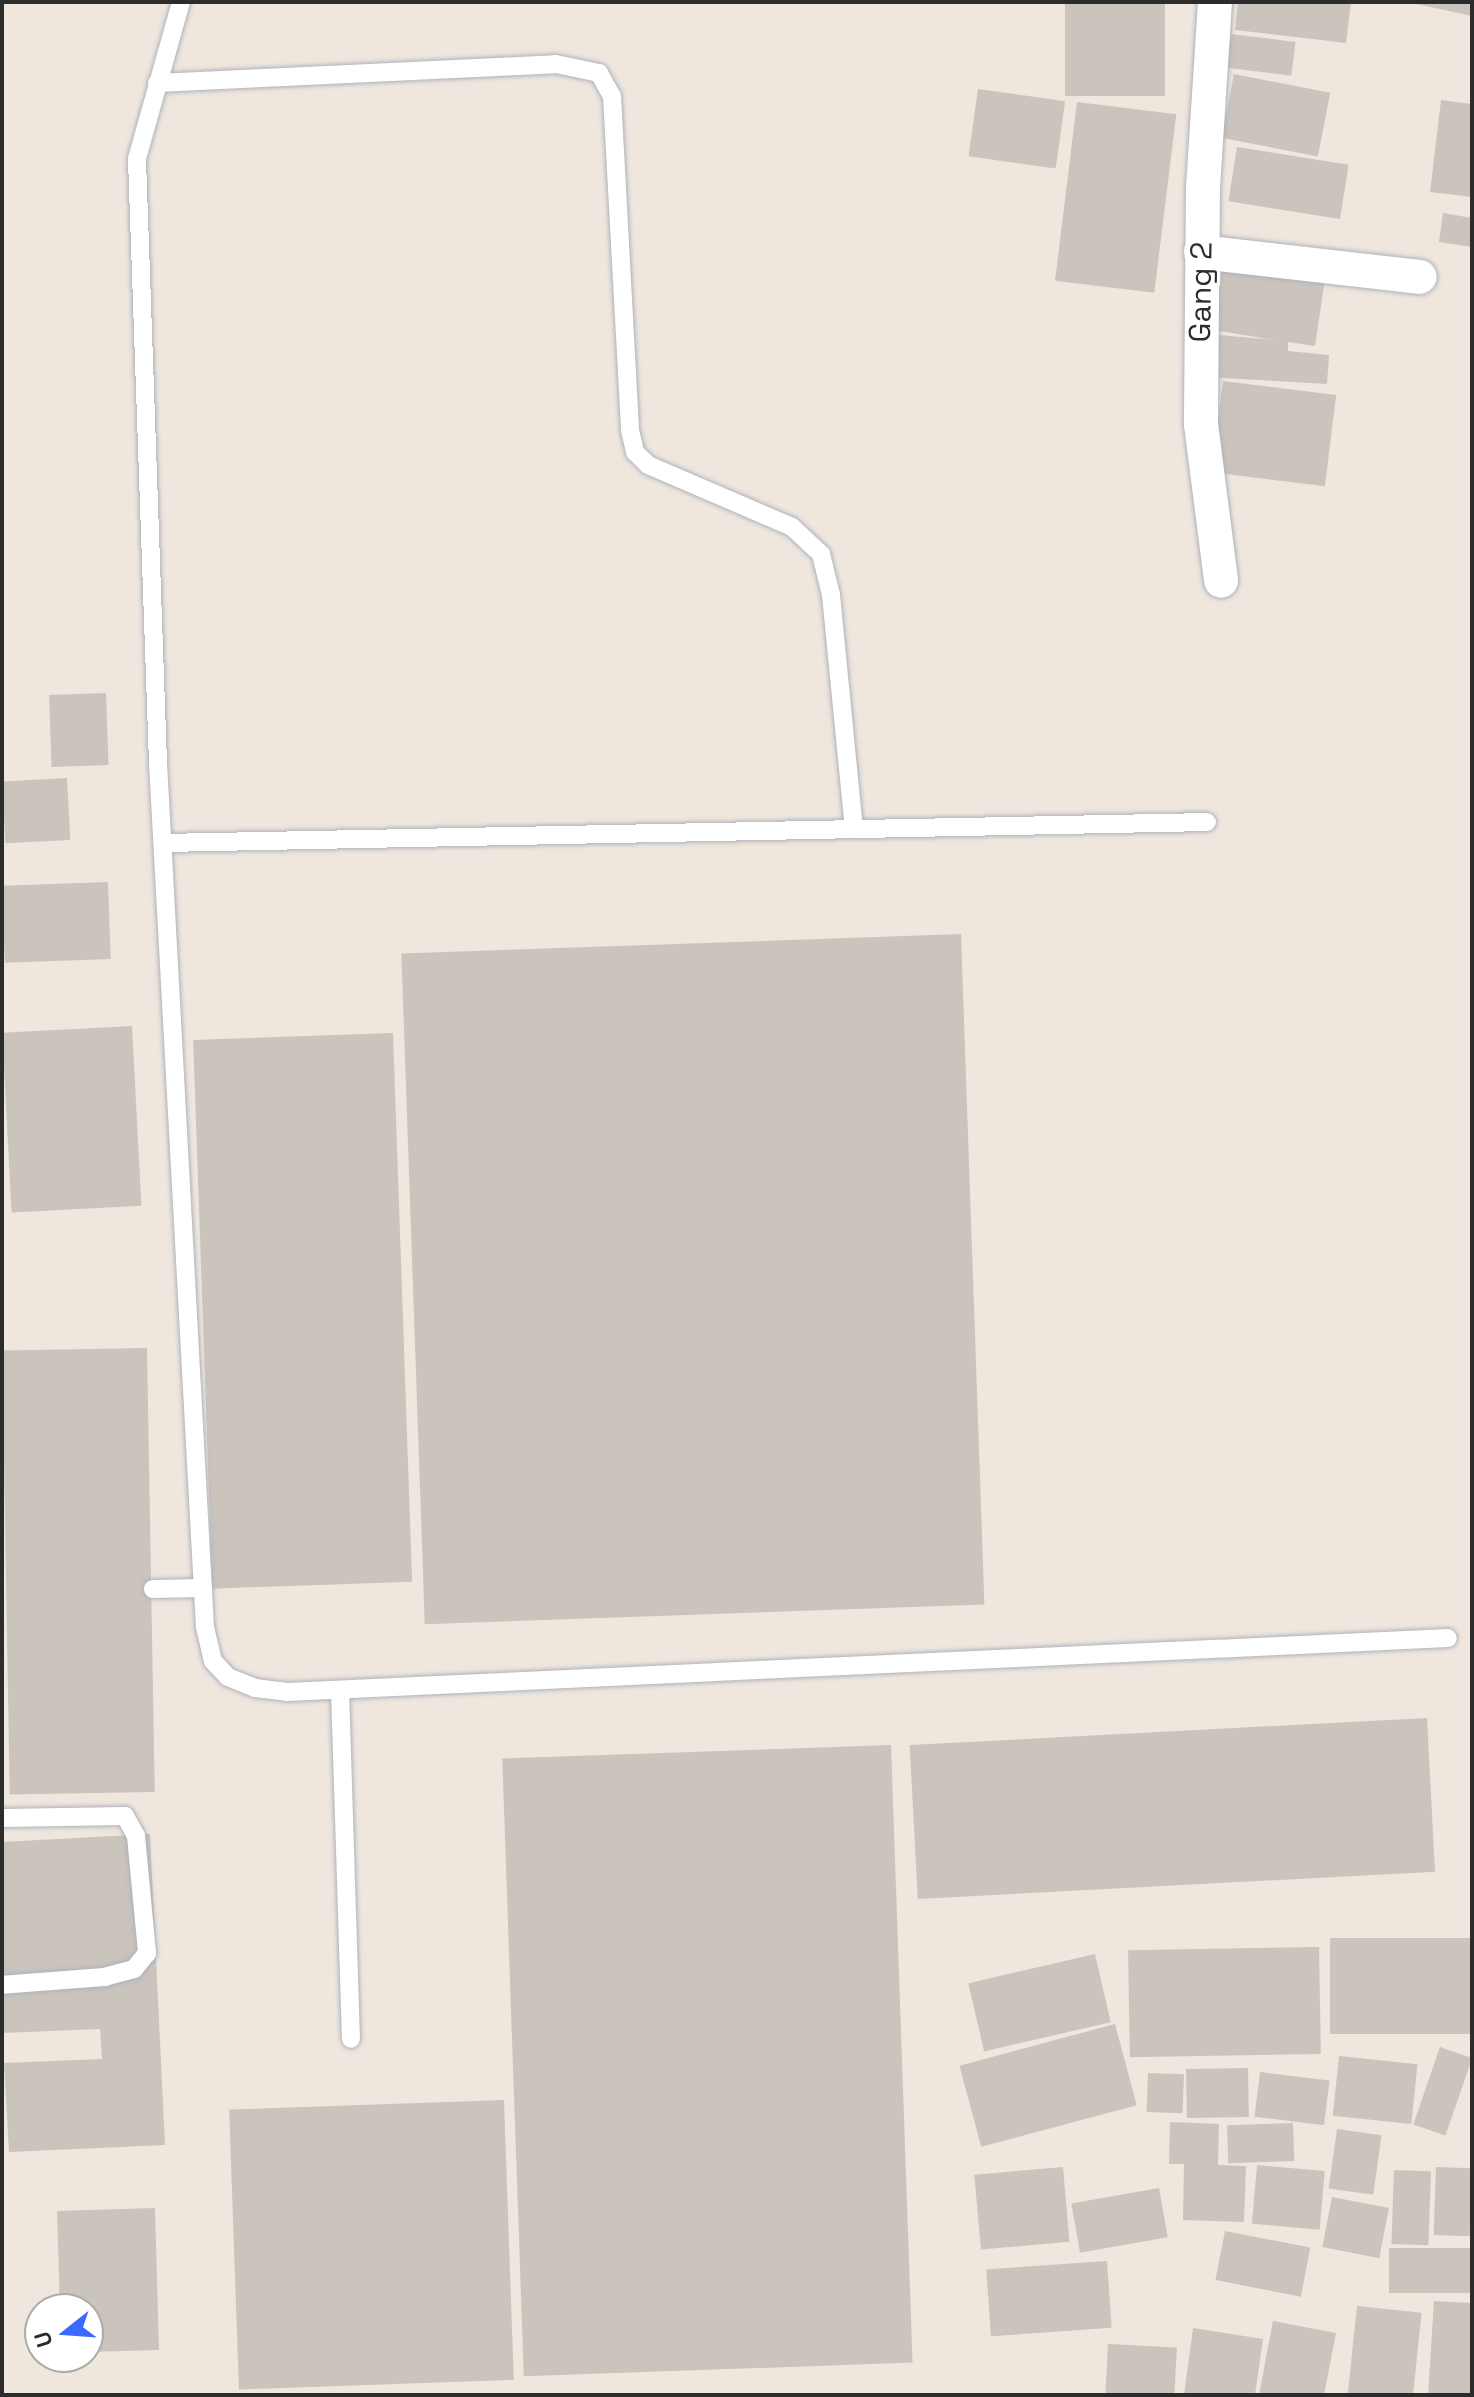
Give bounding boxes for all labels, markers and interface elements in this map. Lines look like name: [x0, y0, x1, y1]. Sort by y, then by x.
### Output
street label: Gang 2: [1182, 241, 1220, 343]
north arrow: [24, 2293, 104, 2373]
text: U: [27, 2328, 59, 2351]

